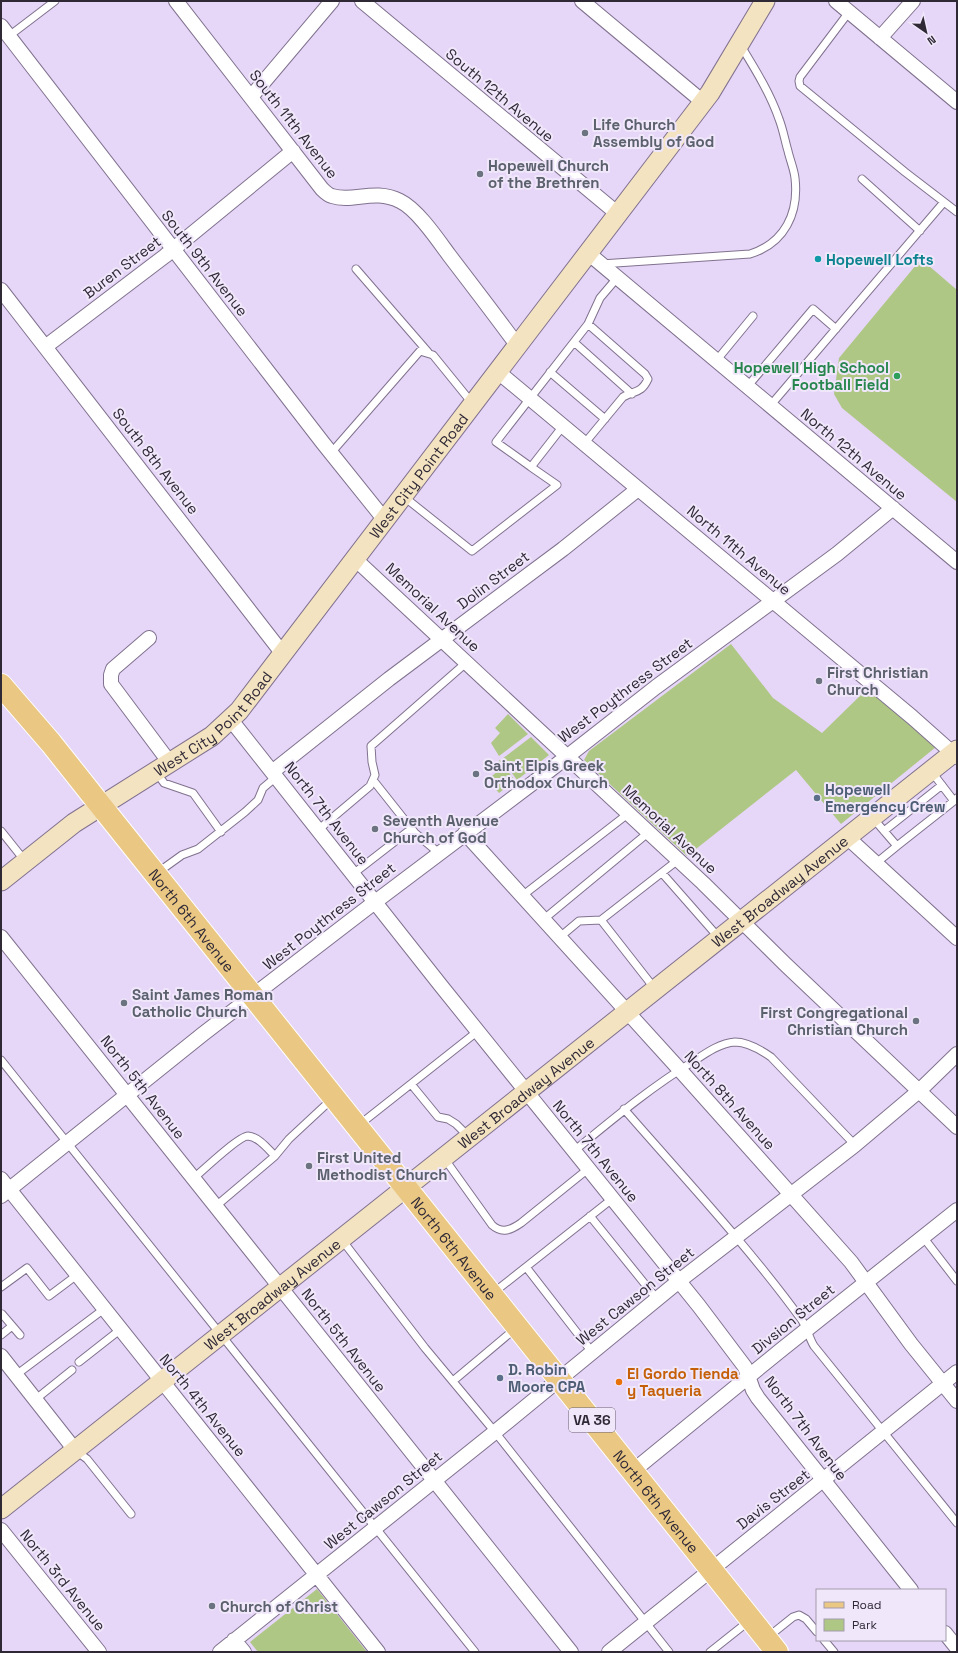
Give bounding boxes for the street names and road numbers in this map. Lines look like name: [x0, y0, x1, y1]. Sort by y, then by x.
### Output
street label: South 12th Avenue: [442, 44, 558, 146]
street label: South 11th Avenue: [246, 66, 342, 182]
street label: South 9th Avenue: [158, 206, 252, 320]
street label: Buren Street: [79, 232, 165, 302]
street label: South 8th Avenue: [109, 404, 203, 518]
street label: North 12th Avenue: [797, 404, 911, 504]
street label: West City Point Road: [365, 410, 472, 542]
street label: North 11th Avenue: [683, 501, 795, 599]
street label: Dolin Street: [453, 547, 533, 613]
street label: Memorial Avenue: [382, 558, 484, 656]
street label: West Poythress Street: [554, 633, 696, 747]
street label: West City Point Road: [150, 667, 276, 780]
street label: North 7th Avenue: [281, 757, 373, 869]
street label: Memorial Avenue: [619, 780, 721, 878]
street label: West Broadway Avenue: [707, 831, 852, 951]
street label: West Poythress Street: [259, 858, 399, 974]
street label: North 6th Avenue: [145, 865, 239, 976]
street label: North 5th Avenue: [97, 1031, 190, 1143]
street label: West Broadway Avenue: [454, 1032, 598, 1152]
street label: North 8th Avenue: [680, 1046, 780, 1154]
street label: North 7th Avenue: [549, 1096, 643, 1206]
street label: North 6th Avenue: [407, 1193, 501, 1304]
street label: West Broadway Avenue: [200, 1234, 344, 1354]
street label: West Cawson Street: [572, 1242, 698, 1349]
street label: Divsion Street: [748, 1280, 838, 1358]
street label: North 5th Avenue: [298, 1284, 391, 1396]
street label: North 4th Avenue: [156, 1350, 250, 1460]
street label: North 7th Avenue: [760, 1372, 852, 1484]
road number: VA 36: [569, 1408, 615, 1432]
street label: West Cawson Street: [320, 1446, 446, 1553]
street label: North 6th Avenue: [610, 1446, 704, 1557]
street label: Davis Street: [733, 1465, 813, 1533]
street label: North 3rd Avenue: [16, 1525, 110, 1635]

